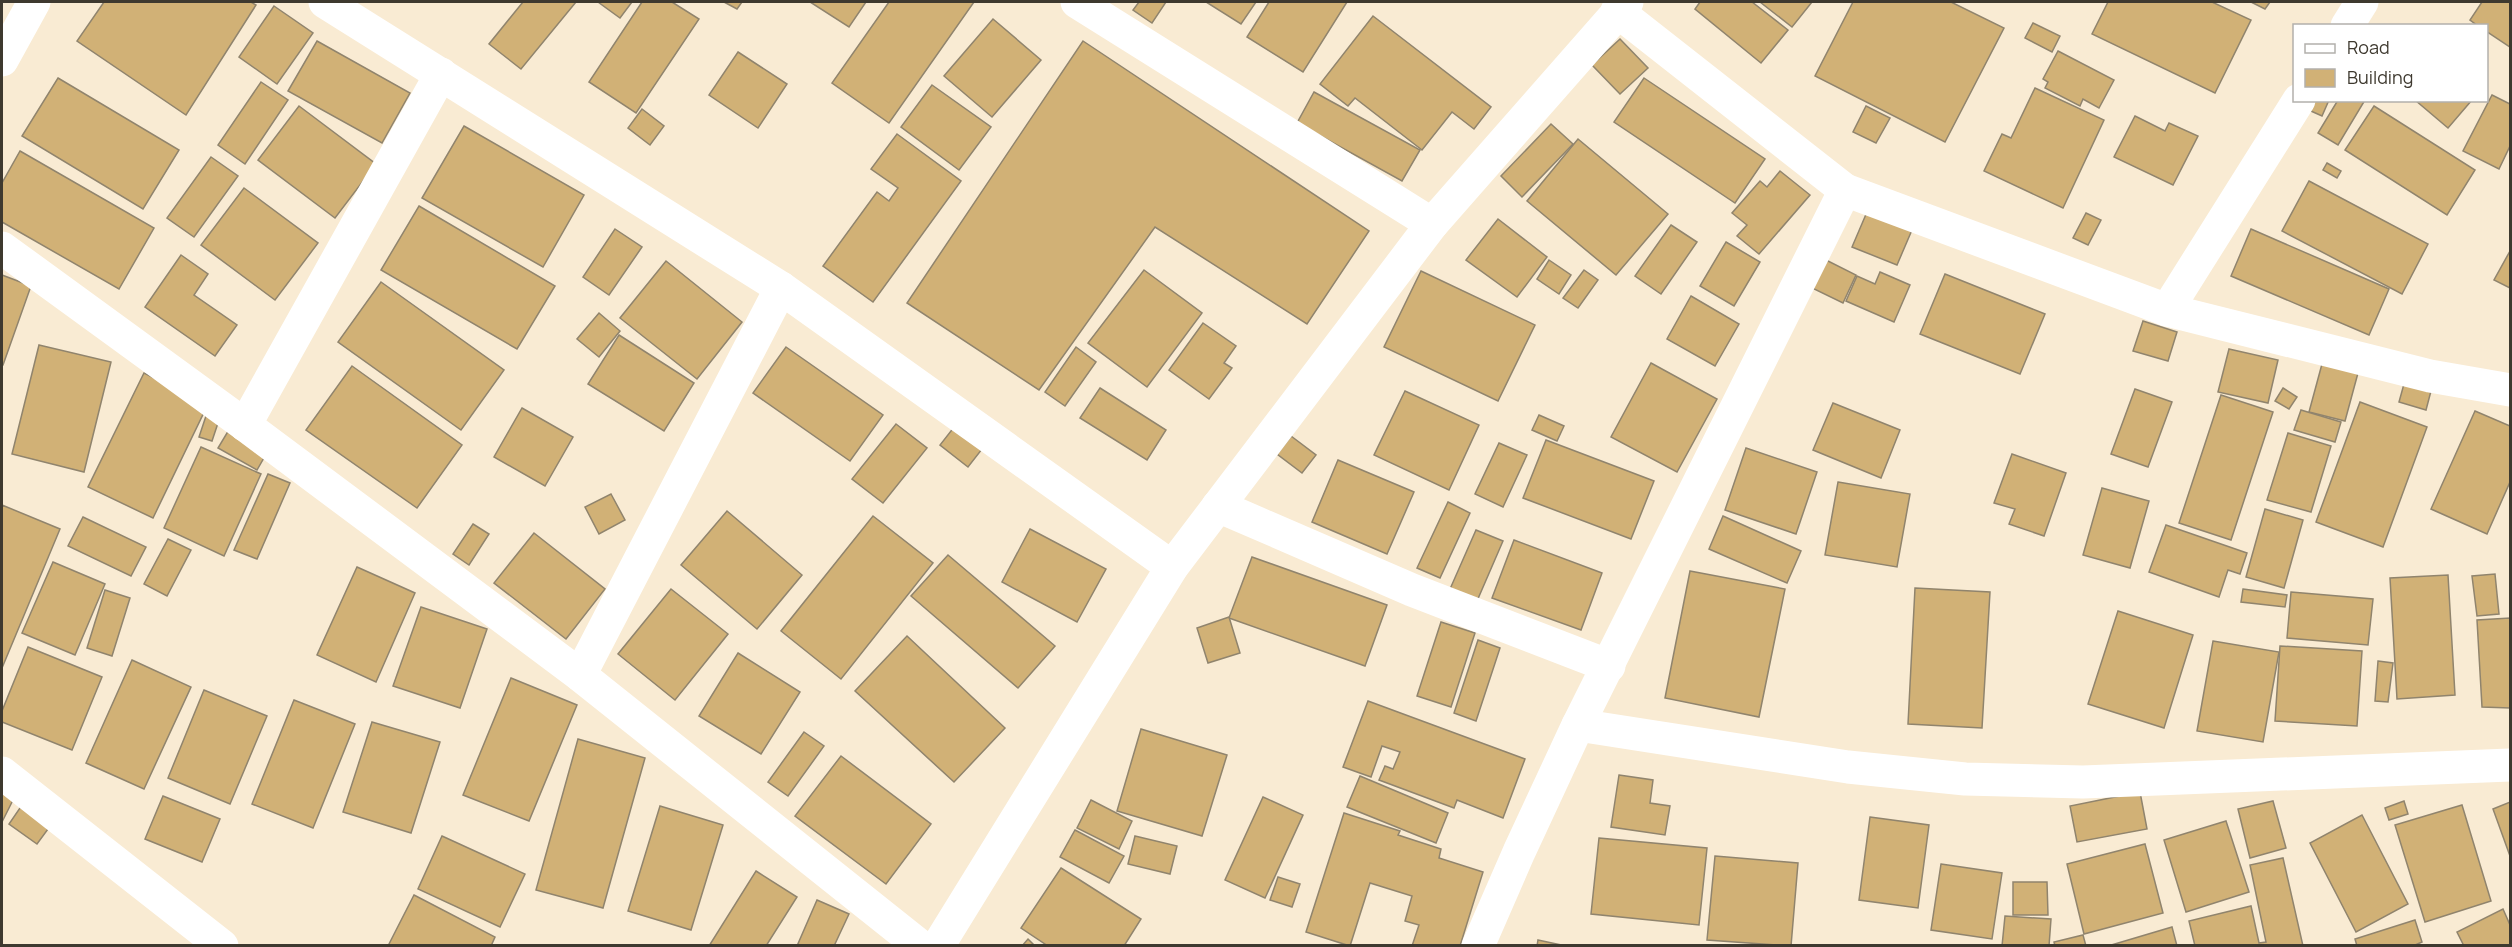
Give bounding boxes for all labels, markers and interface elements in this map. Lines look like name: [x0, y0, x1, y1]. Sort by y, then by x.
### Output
legend: [2293, 24, 2488, 102]
text: Road: [2347, 35, 2390, 59]
text: Building: [2347, 65, 2413, 89]

